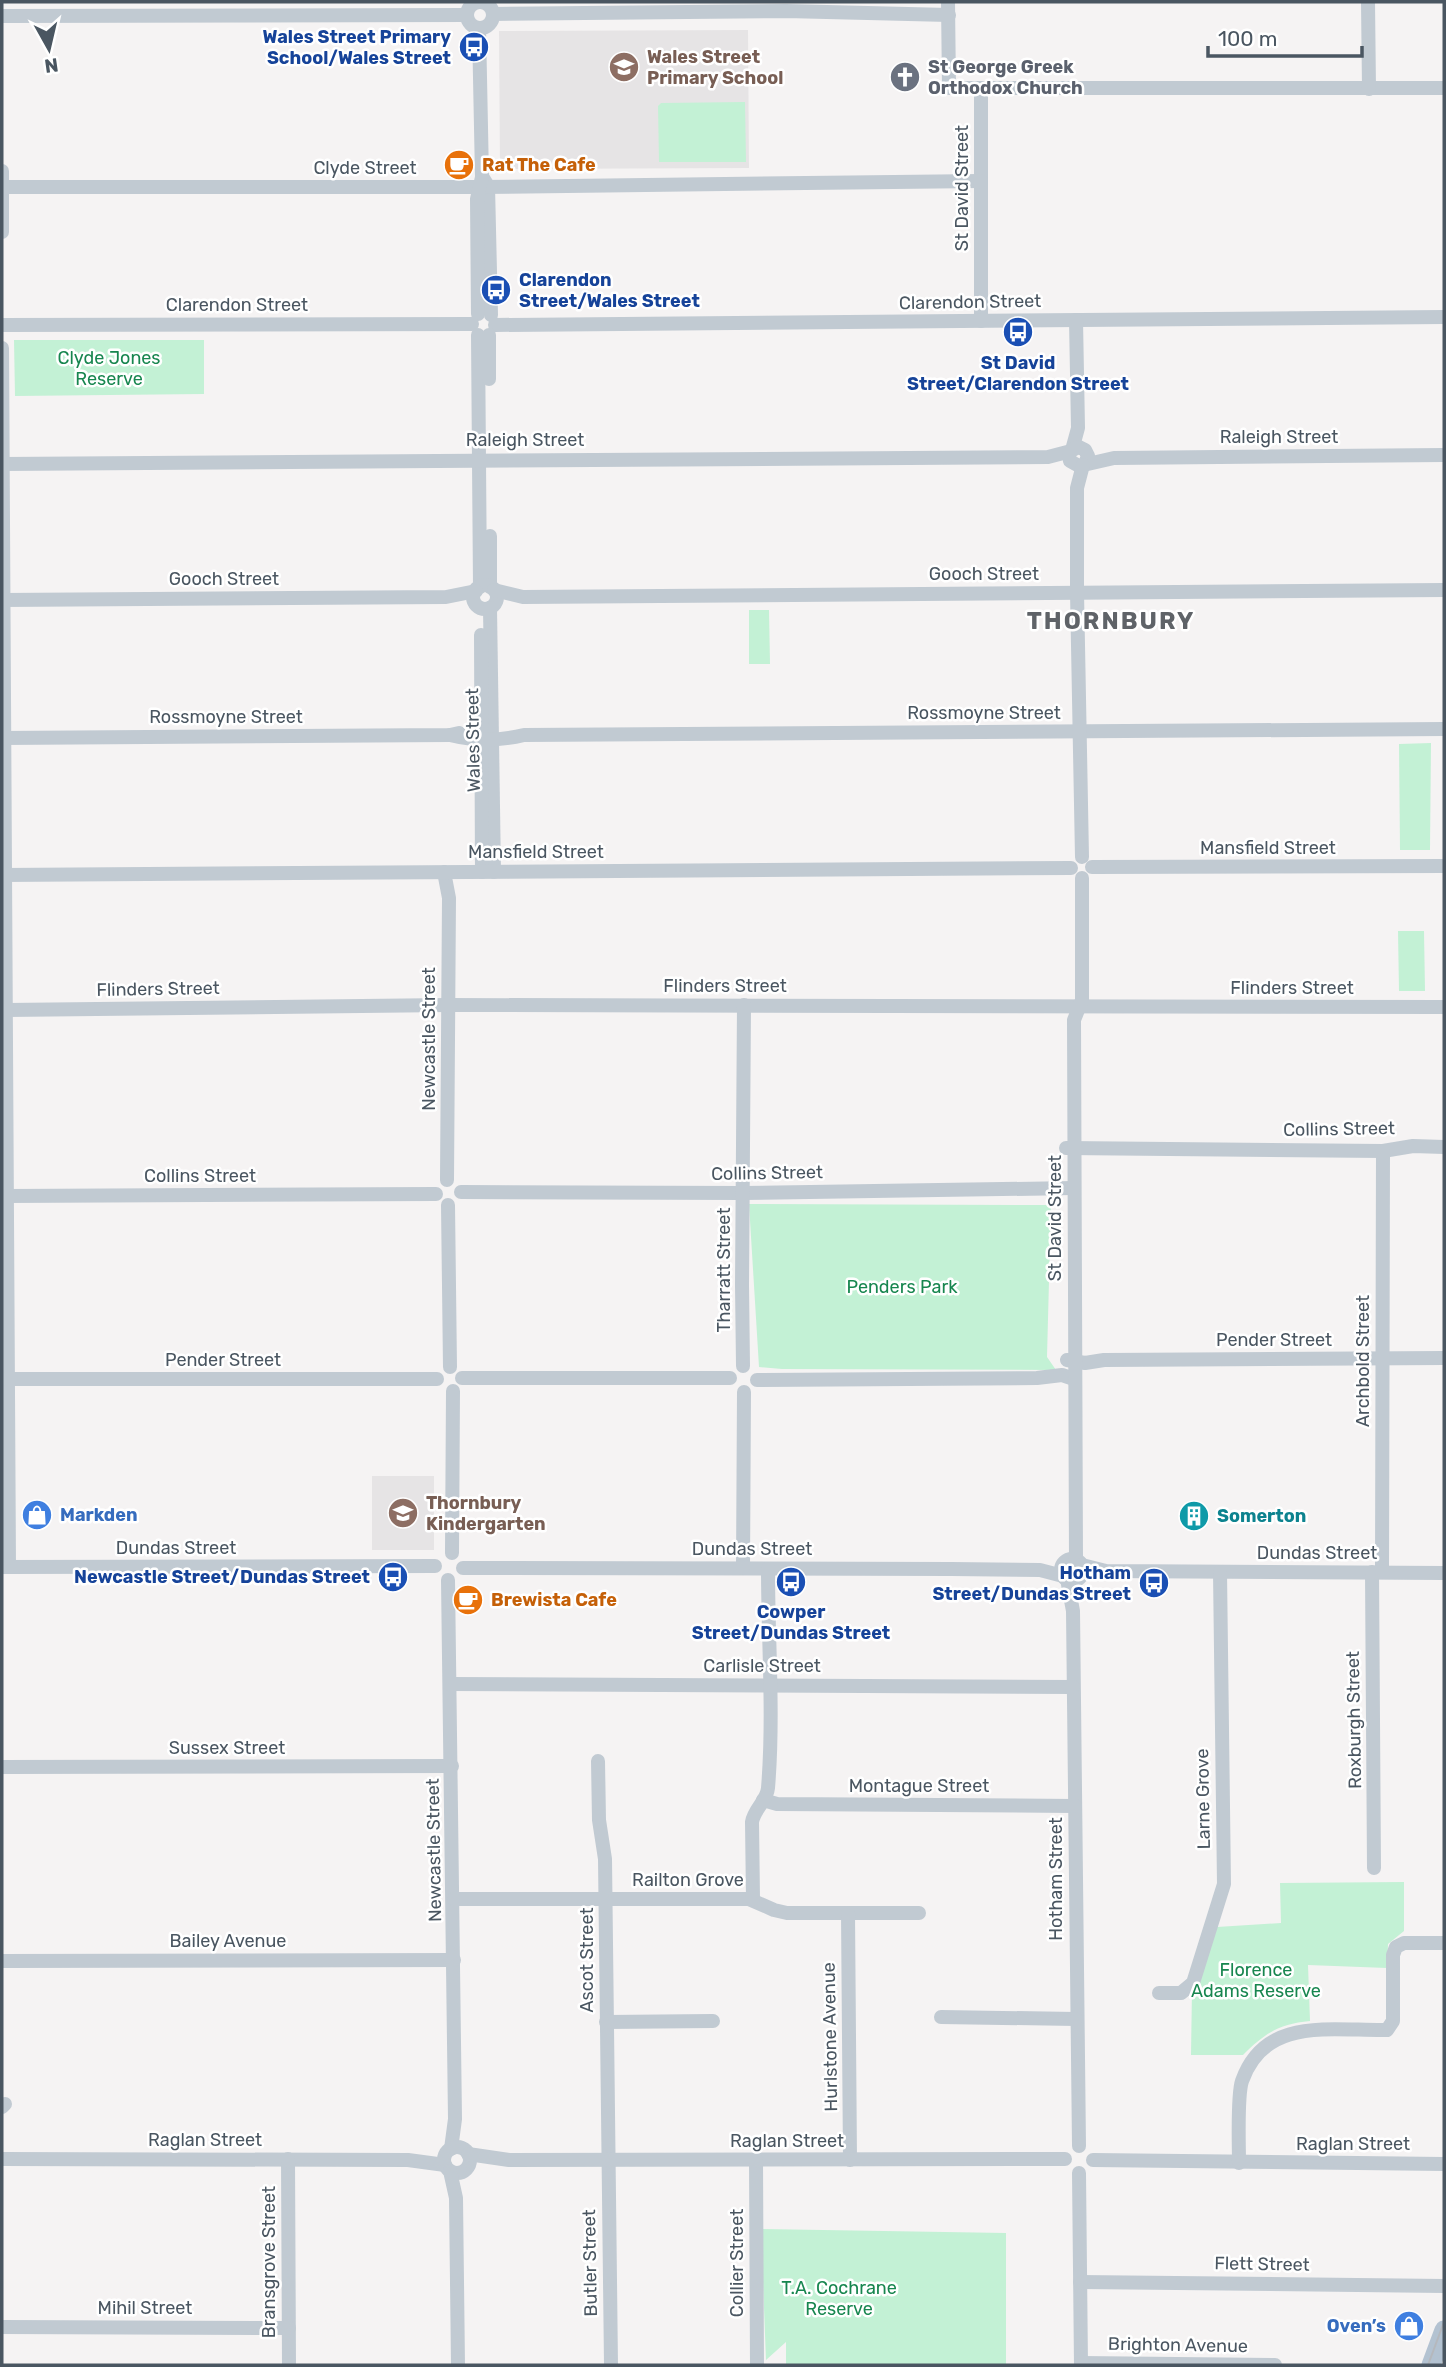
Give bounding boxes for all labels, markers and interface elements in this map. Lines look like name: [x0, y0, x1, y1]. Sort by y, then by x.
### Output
north arrow: [14, 14, 84, 84]
scale bar: [1208, 14, 1362, 58]
place label: Wales Street Primary School/Wales Street: [263, 26, 451, 69]
text: 100 m: [1218, 26, 1277, 51]
bus stop icon: Wales Street Primary School/Wales Street: [457, 30, 491, 64]
place label: Wales Street Primary School: [647, 46, 783, 89]
school or university icon: Wales Street Primary School: [607, 50, 641, 84]
text: N: [43, 53, 60, 78]
place label: St George Greek Orthodox Church: [928, 56, 1083, 99]
church icon: St George Greek Orthodox Church: [888, 60, 922, 94]
street label: St David Street: [951, 125, 973, 251]
cafe icon: Rat The Cafe: [442, 148, 476, 182]
place label: Rat The Cafe: [482, 154, 596, 176]
street label: Clyde Street: [313, 157, 417, 179]
place label: Clarendon Street/Wales Street: [519, 269, 700, 312]
bus stop icon: Clarendon Street/Wales Street: [479, 273, 513, 307]
street label: Clarendon Street: [899, 290, 1041, 314]
street label: Clarendon Street: [166, 294, 308, 316]
bus stop icon: St David Street/Clarendon Street: [1001, 315, 1035, 349]
park label: Clyde Jones Reserve: [57, 347, 161, 390]
place label: St David Street/Clarendon Street: [907, 352, 1129, 395]
street label: Raleigh Street: [1220, 426, 1338, 448]
street label: Raleigh Street: [466, 429, 584, 451]
street label: Gooch Street: [929, 563, 1039, 585]
street label: Gooch Street: [169, 568, 279, 590]
district label: THORNBURY: [1027, 607, 1195, 635]
street label: Wales Street: [461, 688, 485, 792]
street label: Rossmoyne Street: [907, 702, 1061, 724]
street label: Rossmoyne Street: [149, 706, 303, 728]
street label: Mansfield Street: [1200, 837, 1336, 859]
street label: Mansfield Street: [468, 841, 604, 863]
street label: Newcastle Street: [418, 967, 440, 1111]
street label: Flinders Street: [663, 975, 787, 997]
street label: Flinders Street: [96, 977, 220, 1001]
street label: Flinders Street: [1230, 977, 1354, 999]
street label: Collins Street: [1283, 1117, 1395, 1141]
street label: St David Street: [1044, 1155, 1066, 1281]
street label: Collins Street: [711, 1161, 823, 1185]
street label: Collins Street: [144, 1165, 256, 1187]
street label: Tharratt Street: [713, 1208, 735, 1332]
park label: Penders Park: [846, 1276, 958, 1298]
street label: Archbold Street: [1352, 1295, 1374, 1427]
street label: Pender Street: [1216, 1329, 1332, 1351]
street label: Pender Street: [165, 1349, 281, 1371]
place label: Thornbury Kindergarten: [426, 1492, 546, 1535]
school or university icon: Thornbury Kindergarten: [386, 1496, 420, 1530]
shop icon: Markden: [20, 1498, 54, 1532]
building icon: Somerton: [1177, 1499, 1211, 1533]
place label: Markden: [60, 1504, 137, 1526]
place label: Somerton: [1217, 1505, 1306, 1527]
street label: Dundas Street: [116, 1537, 236, 1559]
street label: Dundas Street: [692, 1538, 812, 1560]
street label: Dundas Street: [1257, 1542, 1377, 1564]
bus stop icon: Newcastle Street/Dundas Street: [376, 1560, 410, 1594]
place label: Hotham Street/Dundas Street: [932, 1562, 1131, 1605]
bus stop icon: Cowper Street/Dundas Street: [774, 1565, 808, 1599]
place label: Newcastle Street/Dundas Street: [74, 1566, 370, 1588]
bus stop icon: Hotham Street/Dundas Street: [1137, 1566, 1171, 1600]
cafe icon: Brewista Cafe: [451, 1583, 485, 1617]
place label: Brewista Cafe: [491, 1589, 617, 1611]
place label: Cowper Street/Dundas Street: [692, 1601, 890, 1644]
street label: Roxburgh Street: [1342, 1651, 1366, 1789]
street label: Carlisle Street: [703, 1655, 821, 1677]
street label: Sussex Street: [169, 1737, 285, 1759]
street label: Larne Grove: [1191, 1748, 1215, 1850]
street label: Montague Street: [849, 1775, 989, 1797]
street label: Newcastle Street: [422, 1778, 446, 1922]
street label: Hotham Street: [1045, 1817, 1067, 1941]
street label: Railton Grove: [632, 1869, 744, 1891]
street label: Ascot Street: [576, 1908, 598, 2012]
street label: Bailey Avenue: [170, 1930, 286, 1952]
park label: Florence Adams Reserve: [1191, 1959, 1321, 2002]
street label: Hurlstone Avenue: [818, 1962, 842, 2112]
street label: Raglan Street: [148, 2129, 262, 2151]
street label: Raglan Street: [730, 2130, 844, 2152]
street label: Raglan Street: [1296, 2133, 1410, 2155]
street label: Bransgrove Street: [258, 2186, 280, 2338]
street label: Butler Street: [578, 2209, 602, 2317]
street label: Collier Street: [726, 2209, 748, 2317]
street label: Flett Street: [1214, 2252, 1310, 2276]
park label: T.A. Cochrane Reserve: [781, 2277, 897, 2320]
street label: Mihil Street: [98, 2297, 192, 2319]
shop icon: Oven’s: [1392, 2309, 1426, 2343]
place label: Oven’s: [1327, 2315, 1386, 2337]
street label: Brighton Avenue: [1108, 2333, 1248, 2357]

